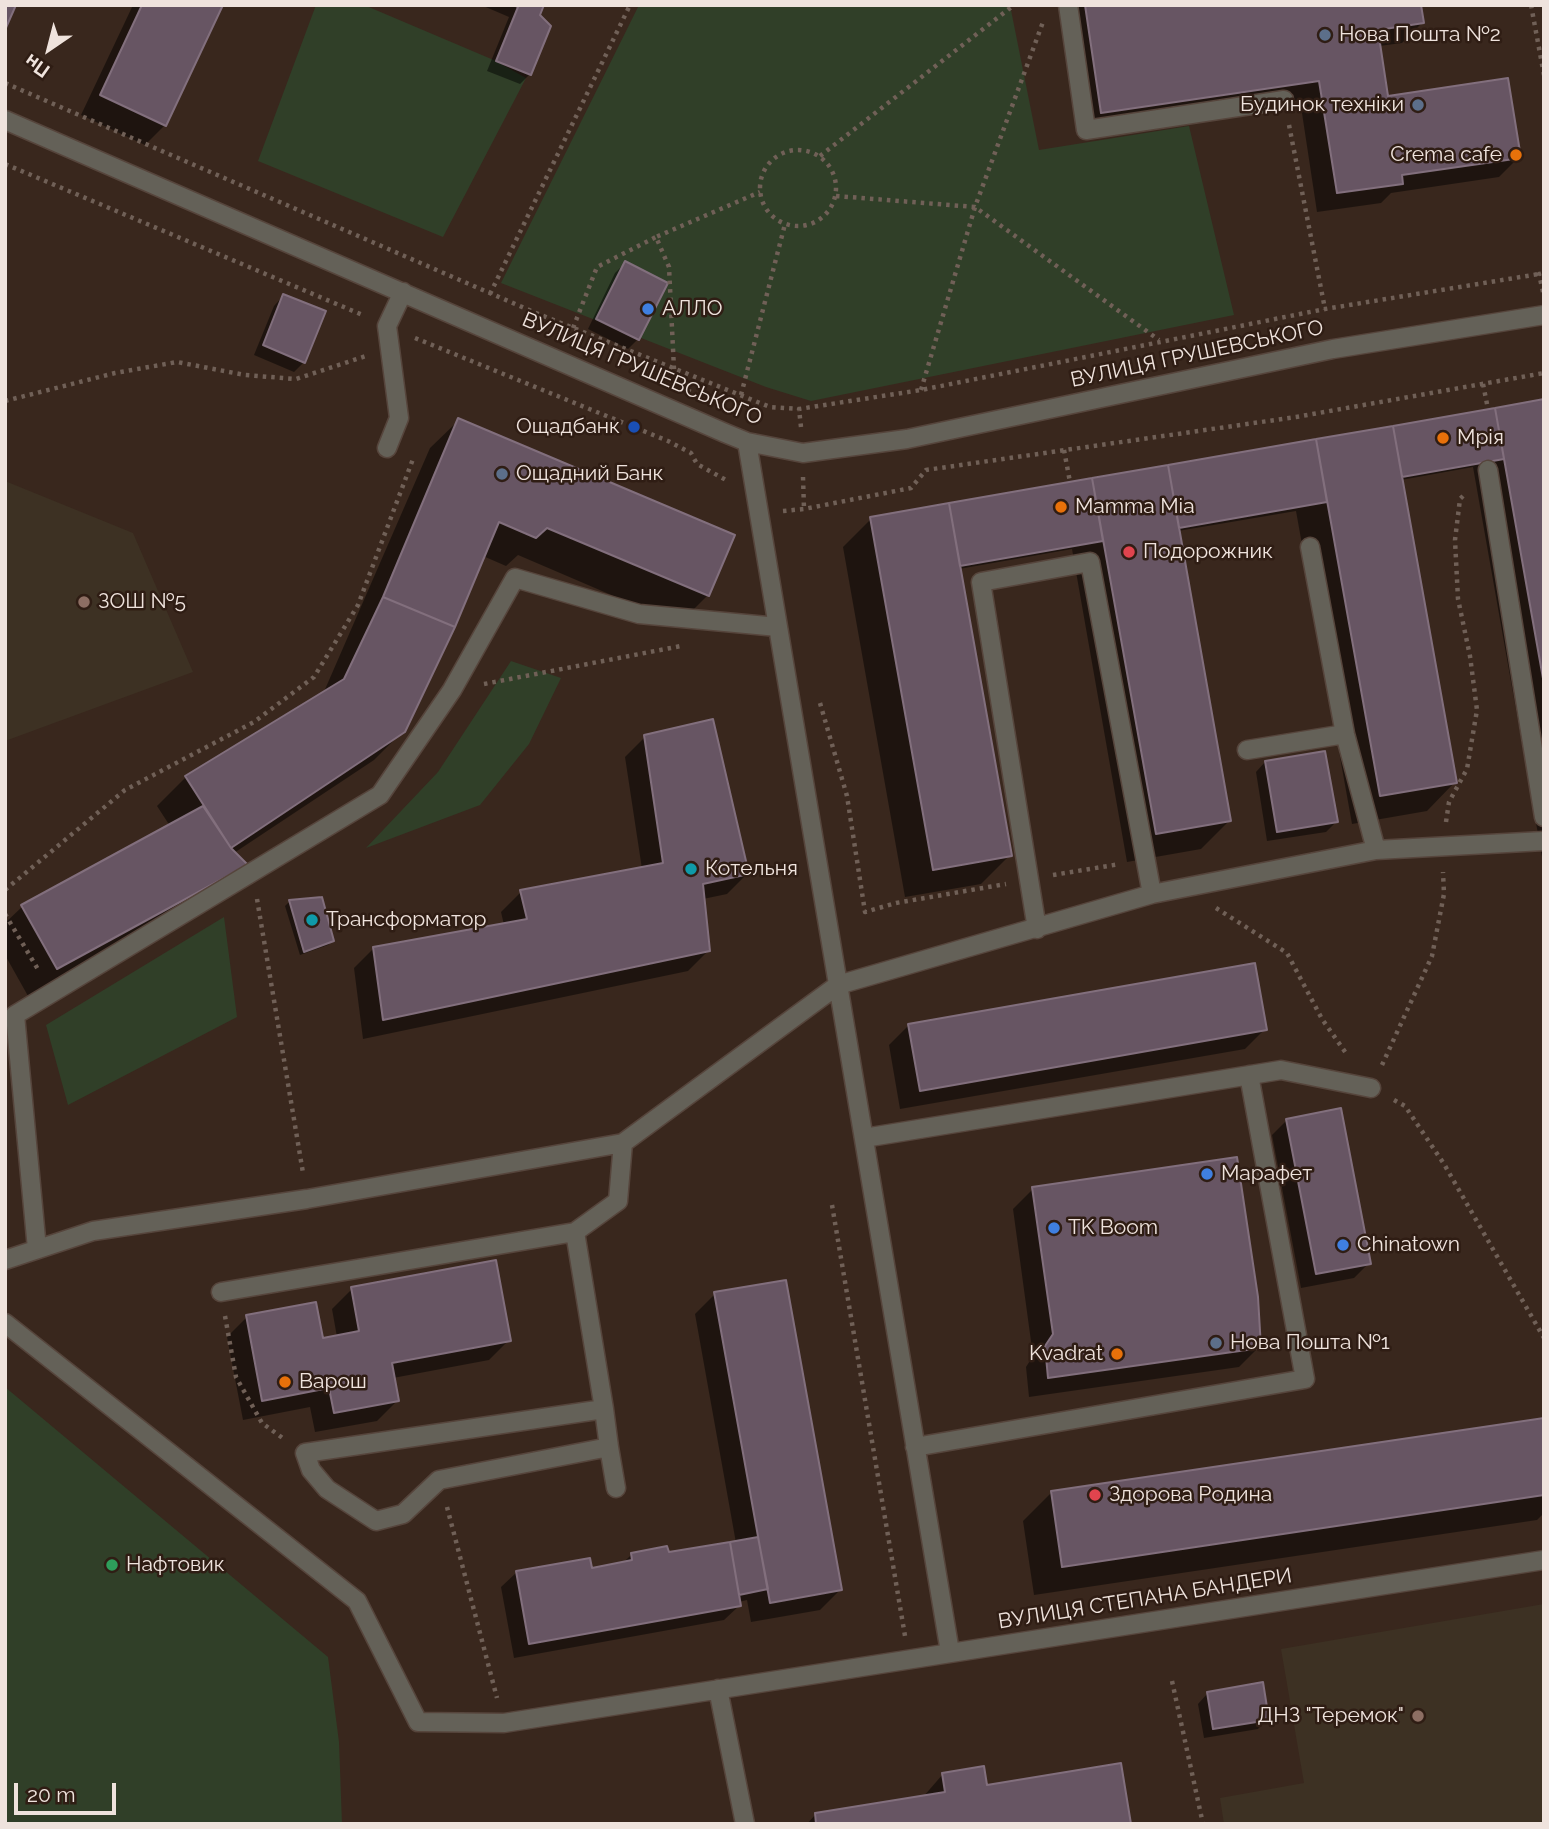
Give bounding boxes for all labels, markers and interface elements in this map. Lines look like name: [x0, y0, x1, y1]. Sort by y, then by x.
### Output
north arrow: [14, 14, 84, 84]
place label: Нова Пошта №2: [1339, 22, 1501, 48]
marker: Нова Пошта №2: [1317, 27, 1333, 43]
text: Пн: [20, 50, 54, 82]
place label: Будинок техніки: [1240, 92, 1404, 118]
marker: Будинок техніки: [1410, 97, 1426, 113]
place label: Crema cafe: [1390, 142, 1502, 168]
marker: Crema cafe: [1508, 147, 1524, 163]
place label: АЛЛО: [662, 296, 723, 322]
marker: АЛЛО: [640, 301, 656, 317]
street label: ВУЛИЦЯ ГРУШЕВСЬКОГО: [518, 307, 766, 431]
street label: ВУЛИЦЯ ГРУШЕВСЬКОГО: [1068, 315, 1326, 393]
place label: Ощадбанк: [516, 414, 620, 440]
marker: Ощадбанк: [626, 419, 642, 435]
place label: Мрія: [1457, 425, 1504, 451]
marker: Мрія: [1435, 430, 1451, 446]
place label: Ощадний Банк: [516, 461, 663, 487]
marker: Ощадний Банк: [494, 466, 510, 482]
place label: Mamma Mia: [1075, 494, 1195, 520]
marker: Mamma Mia: [1053, 499, 1069, 515]
place label: Подорожник: [1143, 539, 1273, 565]
marker: Подорожник: [1121, 544, 1137, 560]
place label: ЗОШ №5: [98, 589, 186, 615]
marker: ЗОШ №5: [76, 594, 92, 610]
place label: Котельня: [705, 856, 798, 882]
marker: Котельня: [683, 861, 699, 877]
place label: Трансформатор: [326, 907, 487, 933]
marker: Трансформатор: [304, 912, 320, 928]
place label: Марафет: [1221, 1161, 1312, 1187]
marker: Марафет: [1199, 1166, 1215, 1182]
place label: TK Boom: [1068, 1215, 1158, 1241]
marker: TK Boom: [1046, 1220, 1062, 1236]
place label: Chinatown: [1357, 1232, 1460, 1258]
marker: Chinatown: [1335, 1237, 1351, 1253]
place label: Нова Пошта №1: [1230, 1330, 1390, 1356]
marker: Нова Пошта №1: [1208, 1335, 1224, 1351]
place label: Kvadrat: [1029, 1341, 1103, 1367]
marker: Kvadrat: [1109, 1346, 1125, 1362]
place label: Варош: [299, 1369, 367, 1395]
marker: Варош: [277, 1374, 293, 1390]
place label: Здорова Родина: [1109, 1482, 1272, 1508]
marker: Здорова Родина: [1087, 1487, 1103, 1503]
place label: Нафтовик: [126, 1552, 225, 1578]
marker: Нафтовик: [104, 1557, 120, 1573]
street label: ВУЛИЦЯ СТЕПАНА БАНДЕРИ: [996, 1563, 1294, 1635]
place label: ДНЗ "Теремок": [1258, 1703, 1404, 1729]
marker: ДНЗ "Теремок": [1410, 1708, 1426, 1724]
scale bar: [18, 1770, 119, 1814]
text: 20 m: [27, 1782, 75, 1807]

